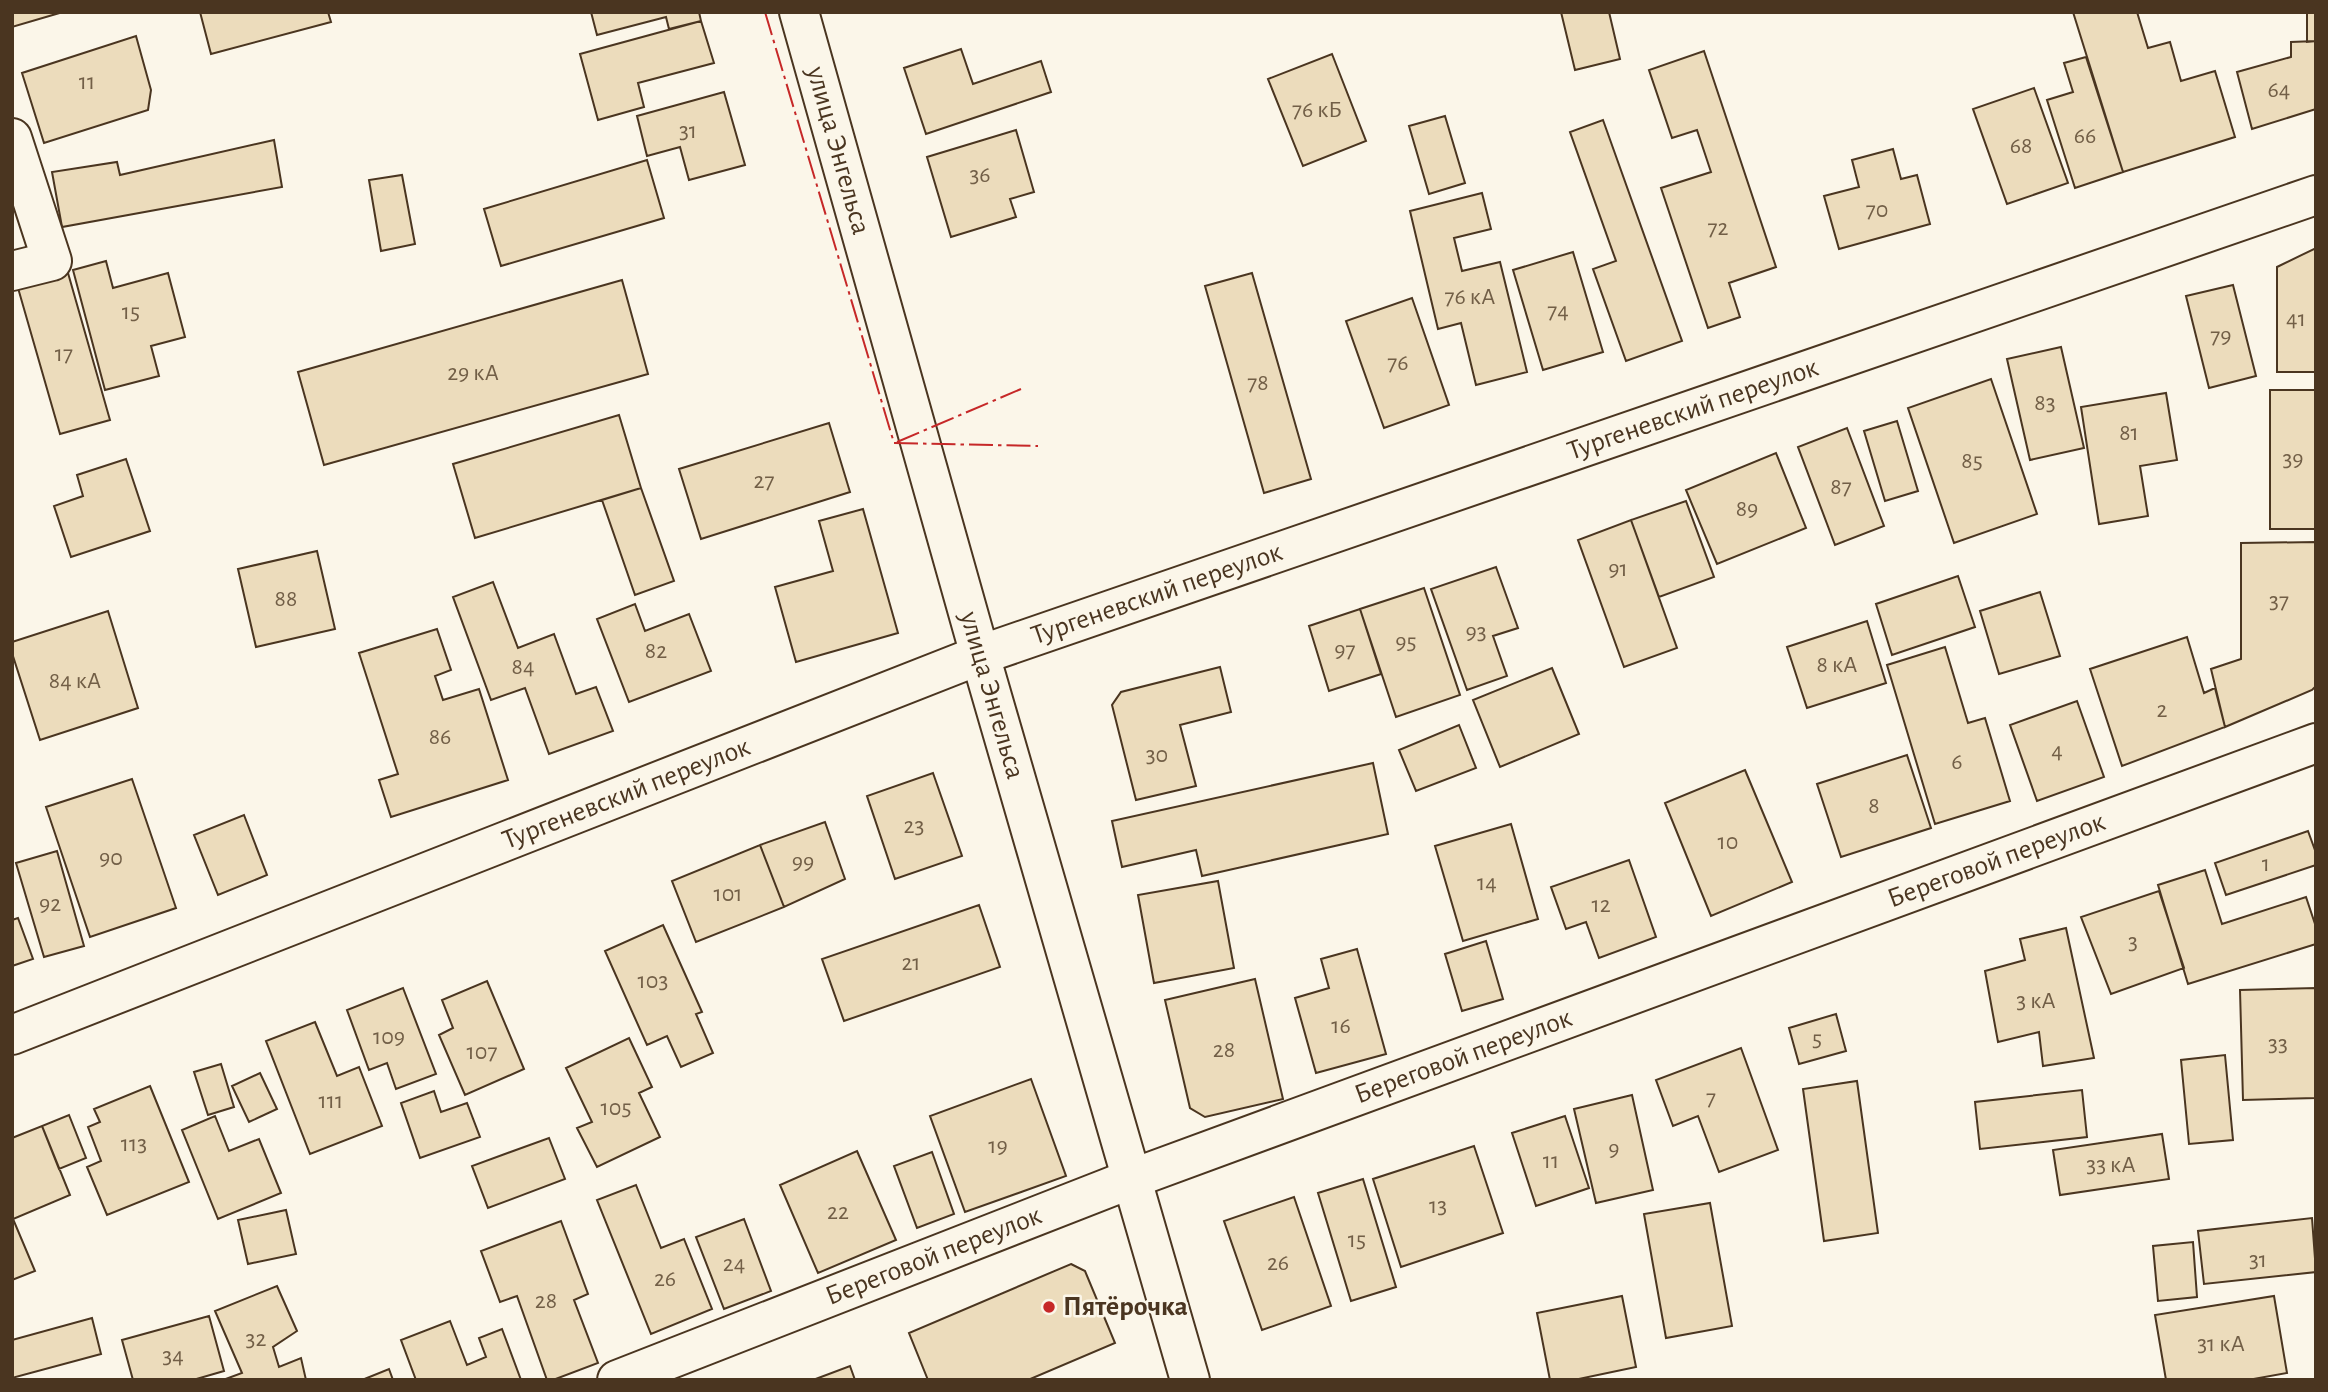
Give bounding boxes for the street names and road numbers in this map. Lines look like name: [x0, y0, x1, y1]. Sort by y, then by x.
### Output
street label: улица Энгельса: [801, 63, 875, 238]
street label: Тургеневский переулок: [1564, 353, 1822, 466]
street label: Тургеневский переулок: [1028, 538, 1286, 650]
street label: улица Энгельса: [954, 608, 1029, 782]
street label: Тургеневский переулок: [499, 733, 754, 855]
street label: Береговой переулок: [1884, 808, 2109, 913]
street label: Береговой переулок: [1351, 1004, 1576, 1109]
street label: Береговой переулок: [822, 1201, 1046, 1311]

